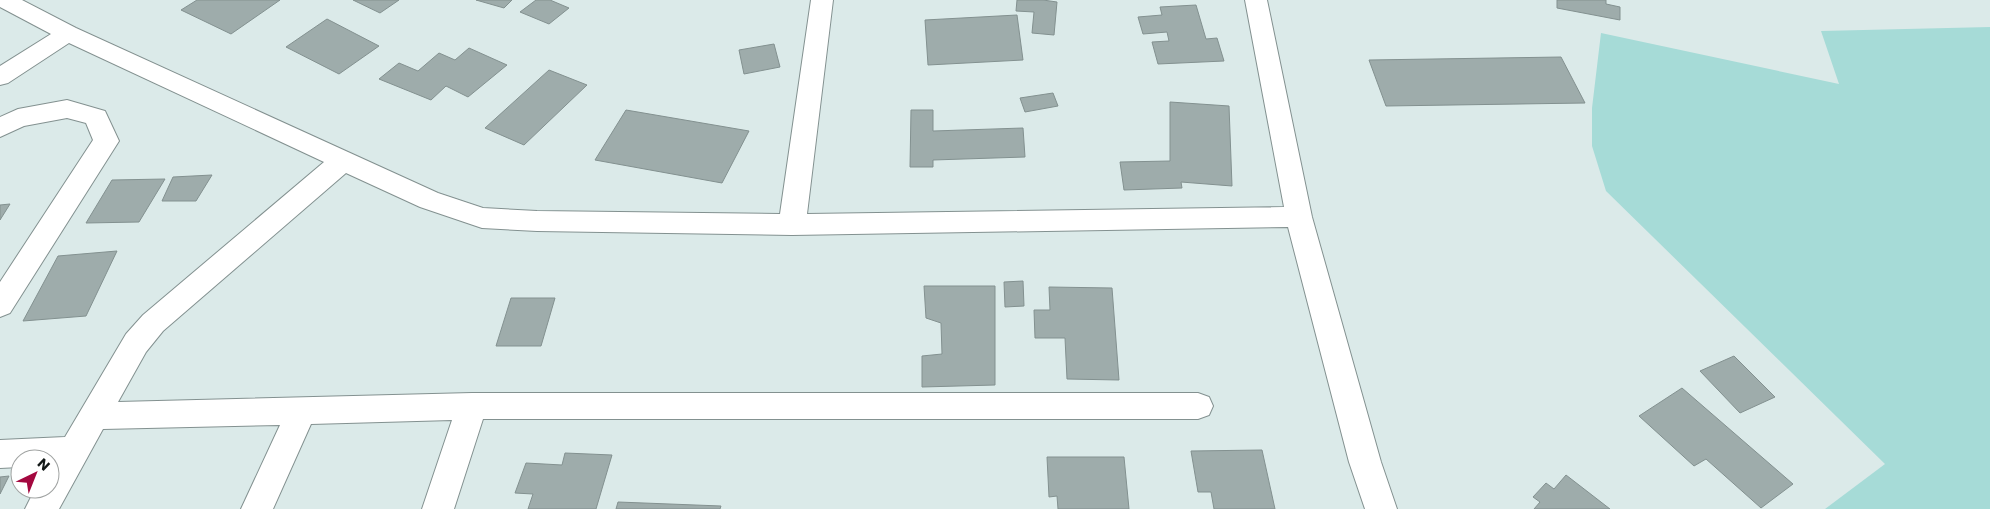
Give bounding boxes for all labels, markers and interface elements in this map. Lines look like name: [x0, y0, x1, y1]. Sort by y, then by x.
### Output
north arrow: [10, 449, 60, 499]
text: N: [33, 454, 55, 475]

